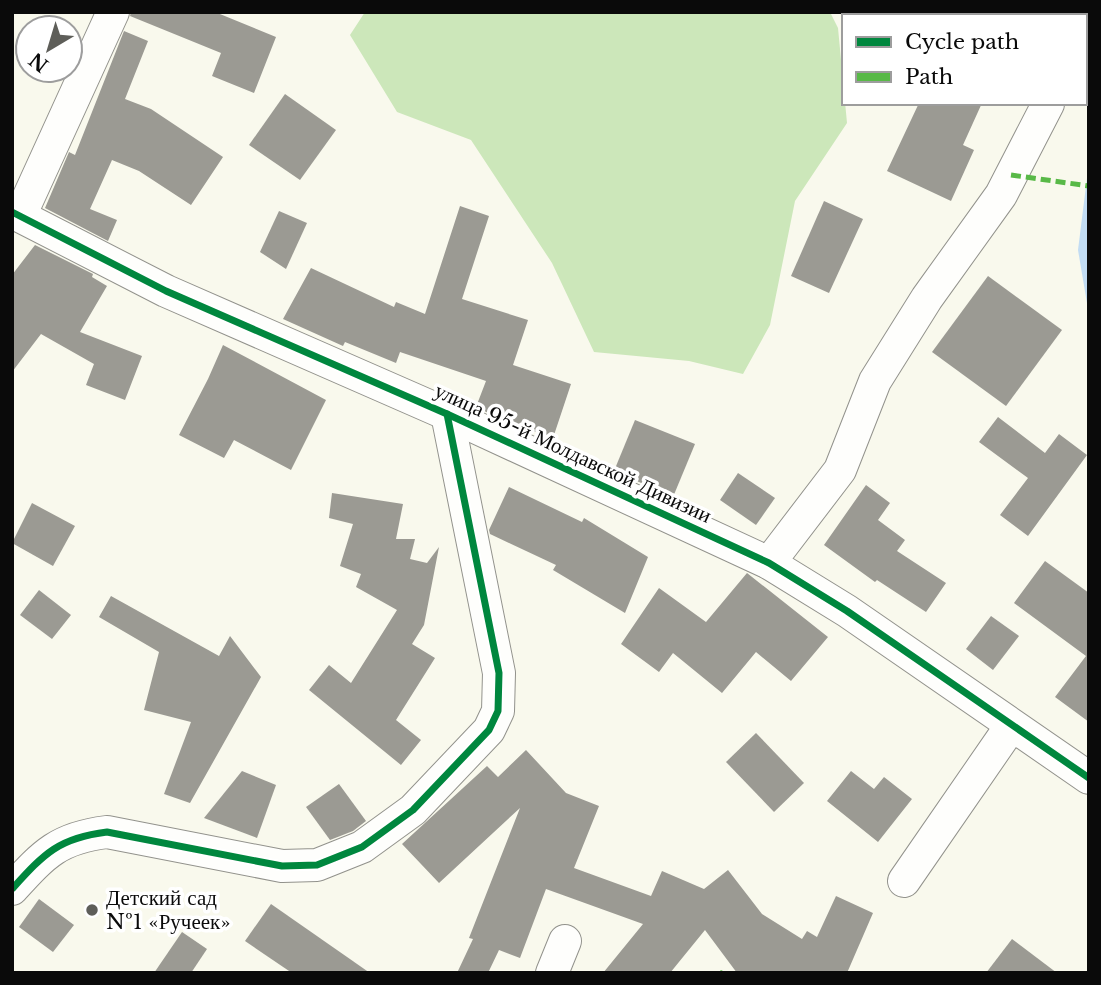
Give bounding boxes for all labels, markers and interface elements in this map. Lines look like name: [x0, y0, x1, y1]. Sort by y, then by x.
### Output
north arrow: [14, 14, 84, 84]
legend: [842, 14, 1087, 105]
text: Cycle path: [905, 29, 1019, 55]
text: N: [25, 47, 53, 77]
text: Path: [905, 64, 953, 90]
street label: улица 95-й Молдавской Дивизии: [430, 377, 716, 529]
place label: Детский сад №1 «Ручеек»: [106, 885, 231, 935]
marker: Детский сад №1 «Ручеек»: [84, 902, 100, 918]

